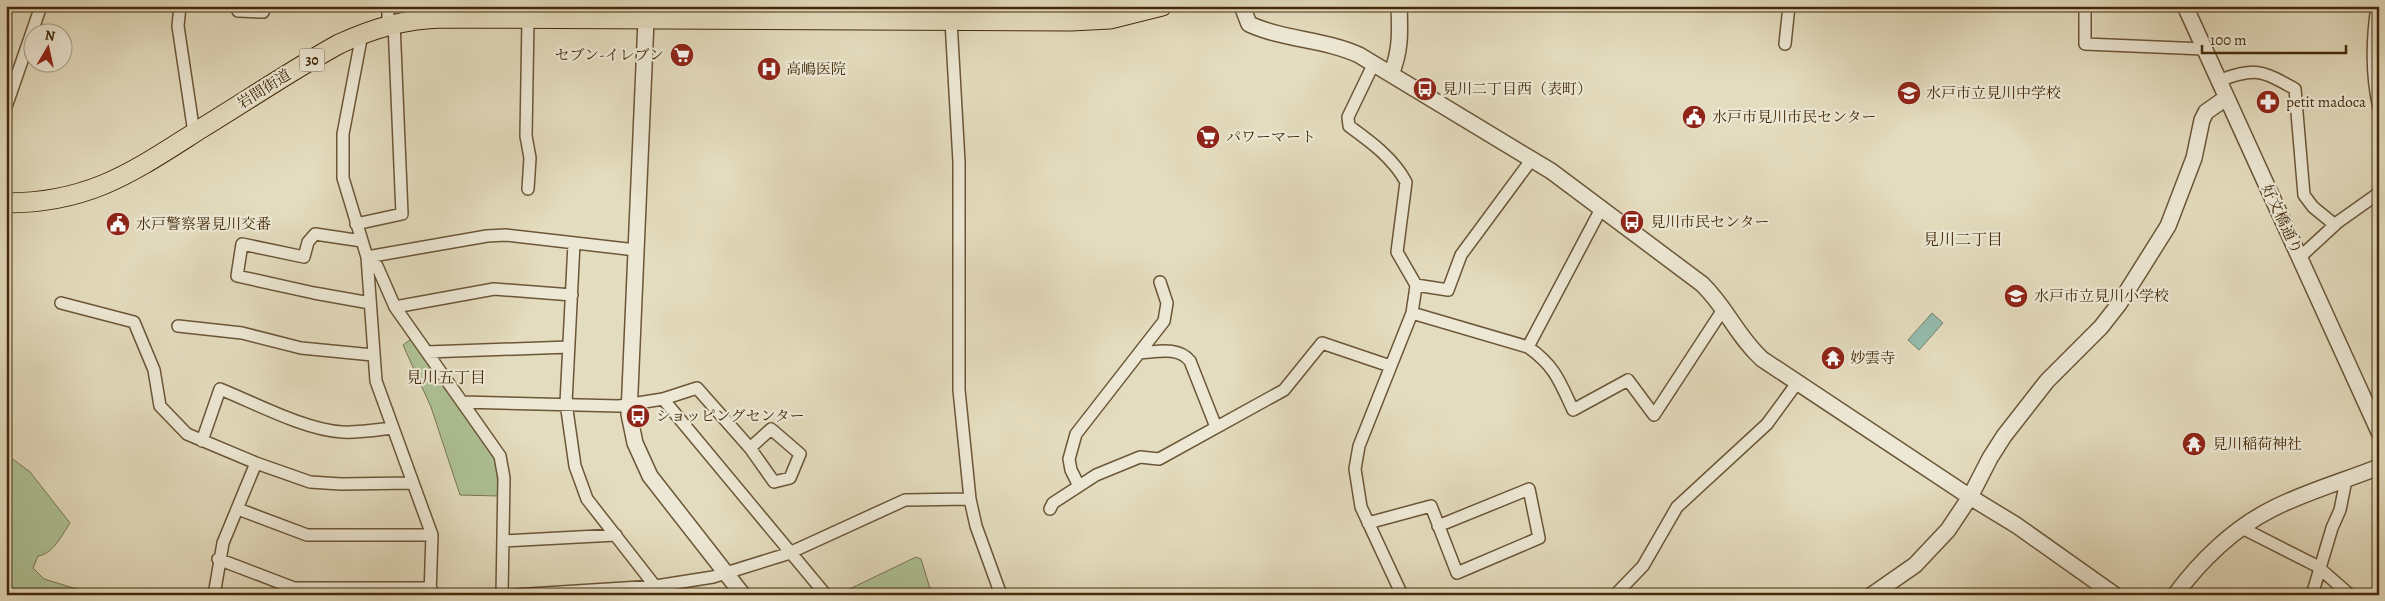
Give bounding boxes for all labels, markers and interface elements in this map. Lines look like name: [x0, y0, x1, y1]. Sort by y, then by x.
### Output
north arrow: [22, 22, 72, 72]
scale bar: [2202, 22, 2346, 54]
text: N: [43, 25, 56, 46]
text: 100 m: [2210, 30, 2247, 50]
supermarket icon: セブン-イレブン: [669, 42, 695, 68]
place label: セブン-イレブン: [554, 45, 664, 65]
road number: 30: [300, 48, 324, 72]
hospital icon: 高嶋医院: [756, 56, 782, 82]
place label: 高嶋医院: [786, 59, 846, 79]
street label: 岩間街道: [233, 65, 295, 113]
bus stop icon: 見川二丁目西（表町）: [1412, 76, 1438, 102]
place label: 見川二丁目西（表町）: [1442, 79, 1592, 99]
school or university icon: 水戸市立見川中学校: [1896, 80, 1922, 106]
place label: 水戸市立見川中学校: [1926, 83, 2061, 103]
pharmacy icon: petit madoca: [2255, 89, 2281, 115]
place label: petit madoca: [2286, 92, 2366, 112]
public building icon: 水戸市見川市民センター: [1681, 104, 1707, 130]
place label: 水戸市見川市民センター: [1712, 107, 1876, 127]
supermarket icon: パワーマート: [1195, 124, 1221, 150]
place label: パワーマート: [1226, 127, 1316, 147]
street label: 好文橋通り: [2257, 181, 2307, 257]
bus stop icon: 見川市民センター: [1619, 209, 1645, 235]
public building icon: 水戸警察署見川交番: [105, 211, 131, 237]
place label: 見川市民センター: [1650, 212, 1769, 232]
place label: 水戸警察署見川交番: [136, 214, 271, 234]
district label: 見川二丁目: [1923, 229, 2003, 251]
school or university icon: 水戸市立見川小学校: [2003, 283, 2029, 309]
place label: 水戸市立見川小学校: [2034, 286, 2169, 306]
temple icon: 妙雲寺: [1820, 345, 1846, 371]
place label: 妙雲寺: [1850, 348, 1895, 368]
district label: 見川五丁目: [406, 367, 486, 389]
bus stop icon: ショッピングセンター: [625, 403, 651, 429]
place label: ショッピングセンター: [656, 406, 805, 426]
temple icon: 見川稲荷神社: [2181, 431, 2207, 457]
place label: 見川稲荷神社: [2212, 434, 2302, 454]

